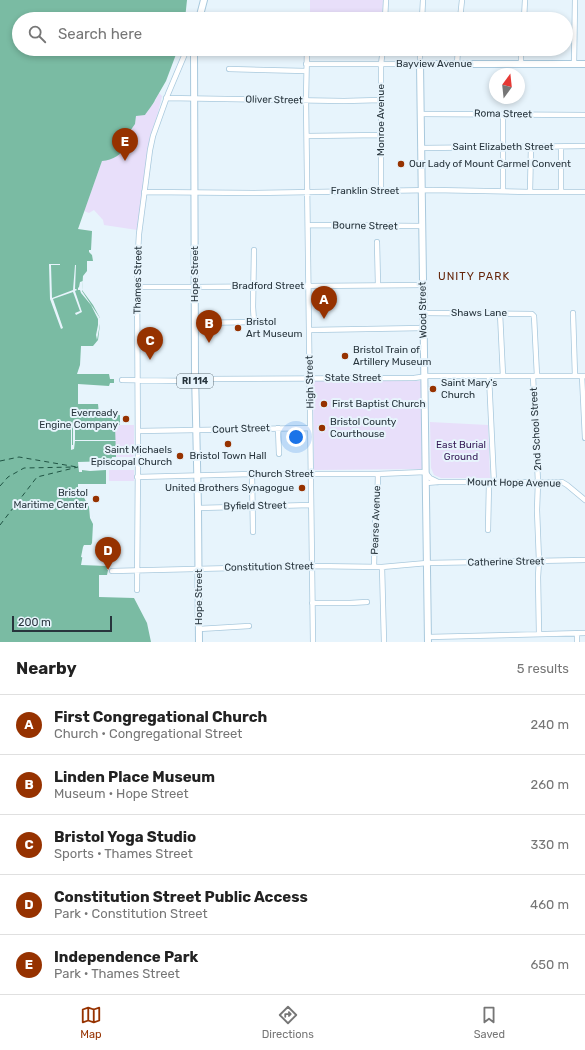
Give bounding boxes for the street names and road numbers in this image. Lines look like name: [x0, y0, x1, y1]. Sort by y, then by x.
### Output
street label: Bayview Avenue: [396, 58, 472, 70]
street label: Monroe Avenue: [375, 84, 387, 156]
street label: Oliver Street: [245, 93, 303, 107]
street label: Roma Street: [474, 107, 532, 121]
street label: Saint Elizabeth Street: [453, 141, 554, 153]
street label: Franklin Street: [331, 185, 399, 197]
street label: Bourne Street: [332, 219, 398, 233]
street label: Thames Street: [131, 246, 145, 314]
street label: Hope Street: [189, 246, 201, 302]
street label: Bradford Street: [232, 280, 304, 292]
street label: Wood Street: [417, 282, 429, 338]
street label: Shaws Lane: [451, 307, 507, 319]
street label: High Street: [304, 355, 316, 409]
street label: State Street: [325, 372, 381, 384]
road number: RI 114: [177, 374, 213, 388]
street label: 2nd School Street: [528, 387, 544, 471]
street label: Court Street: [212, 422, 270, 436]
street label: Church Street: [248, 468, 314, 480]
street label: Mount Hope Avenue: [467, 476, 561, 490]
street label: Pearse Avenue: [369, 485, 383, 555]
street label: Byfield Street: [223, 499, 287, 513]
street label: Catherine Street: [467, 555, 545, 569]
street label: Constitution Street: [224, 560, 314, 574]
street label: Hope Street: [193, 569, 205, 625]

